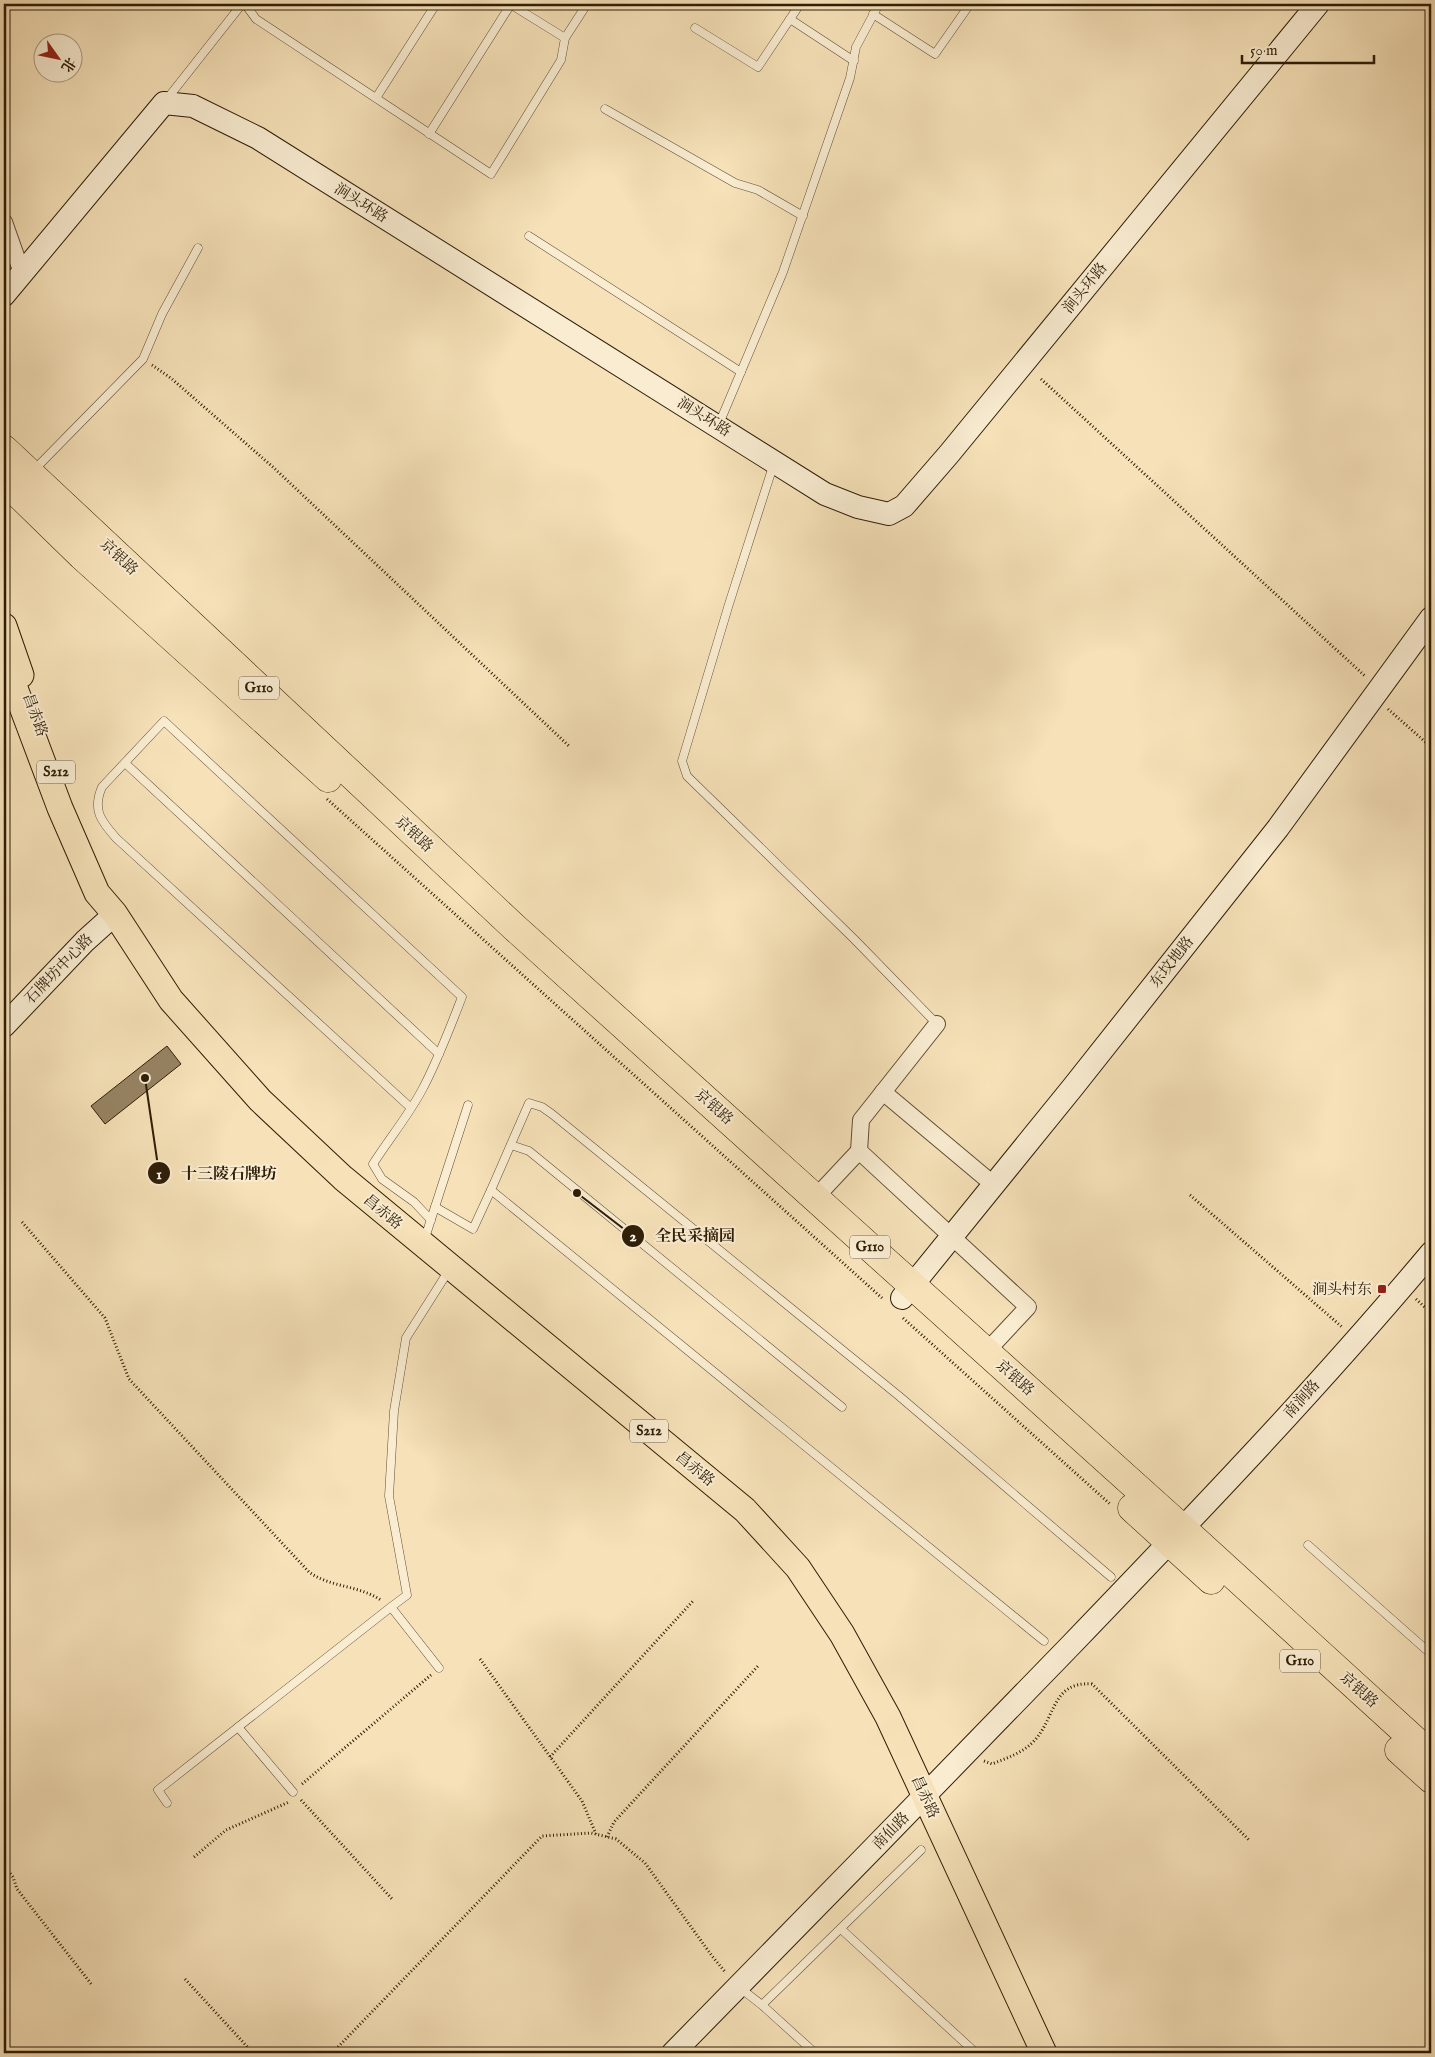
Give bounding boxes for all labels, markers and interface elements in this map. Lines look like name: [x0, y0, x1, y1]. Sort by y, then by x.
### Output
north arrow: [32, 32, 82, 82]
scale bar: [1242, 32, 1375, 64]
text: 50 m: [1250, 41, 1278, 60]
text: 北: [57, 54, 79, 75]
street label: 涧头环路: [331, 179, 391, 227]
street label: 涧头环路: [1059, 259, 1111, 317]
street label: 涧头环路: [674, 393, 734, 441]
street label: 京银路: [96, 535, 142, 579]
road number: G110: [239, 676, 279, 700]
street label: 昌赤路: [18, 691, 52, 739]
road number: S212: [37, 760, 75, 784]
street label: 京银路: [391, 812, 437, 856]
street label: 石牌坊中心路: [21, 930, 97, 1008]
street label: 东坟地路: [1146, 933, 1198, 991]
street label: 京银路: [691, 1085, 737, 1129]
callout: 十三陵石牌坊: [146, 1158, 287, 1189]
text: 1: [156, 1165, 162, 1184]
text: 十三陵石牌坊: [181, 1165, 277, 1185]
street label: 昌赤路: [360, 1190, 406, 1234]
callout: 全民采摘园: [620, 1220, 745, 1251]
text: 全民采摘园: [655, 1226, 735, 1247]
text: 2: [629, 1227, 637, 1246]
road number: G110: [850, 1236, 890, 1258]
place label: 涧头村东: [1312, 1280, 1372, 1299]
marker: 涧头村东: [1376, 1283, 1388, 1295]
street label: 京银路: [992, 1356, 1038, 1400]
street label: 南涧路: [1280, 1376, 1324, 1422]
road number: S212: [630, 1420, 668, 1442]
street label: 昌赤路: [672, 1447, 718, 1491]
road number: G110: [1280, 1650, 1320, 1672]
street label: 京银路: [1336, 1668, 1382, 1712]
street label: 昌赤路: [907, 1773, 943, 1821]
street label: 南仙路: [869, 1808, 913, 1854]

